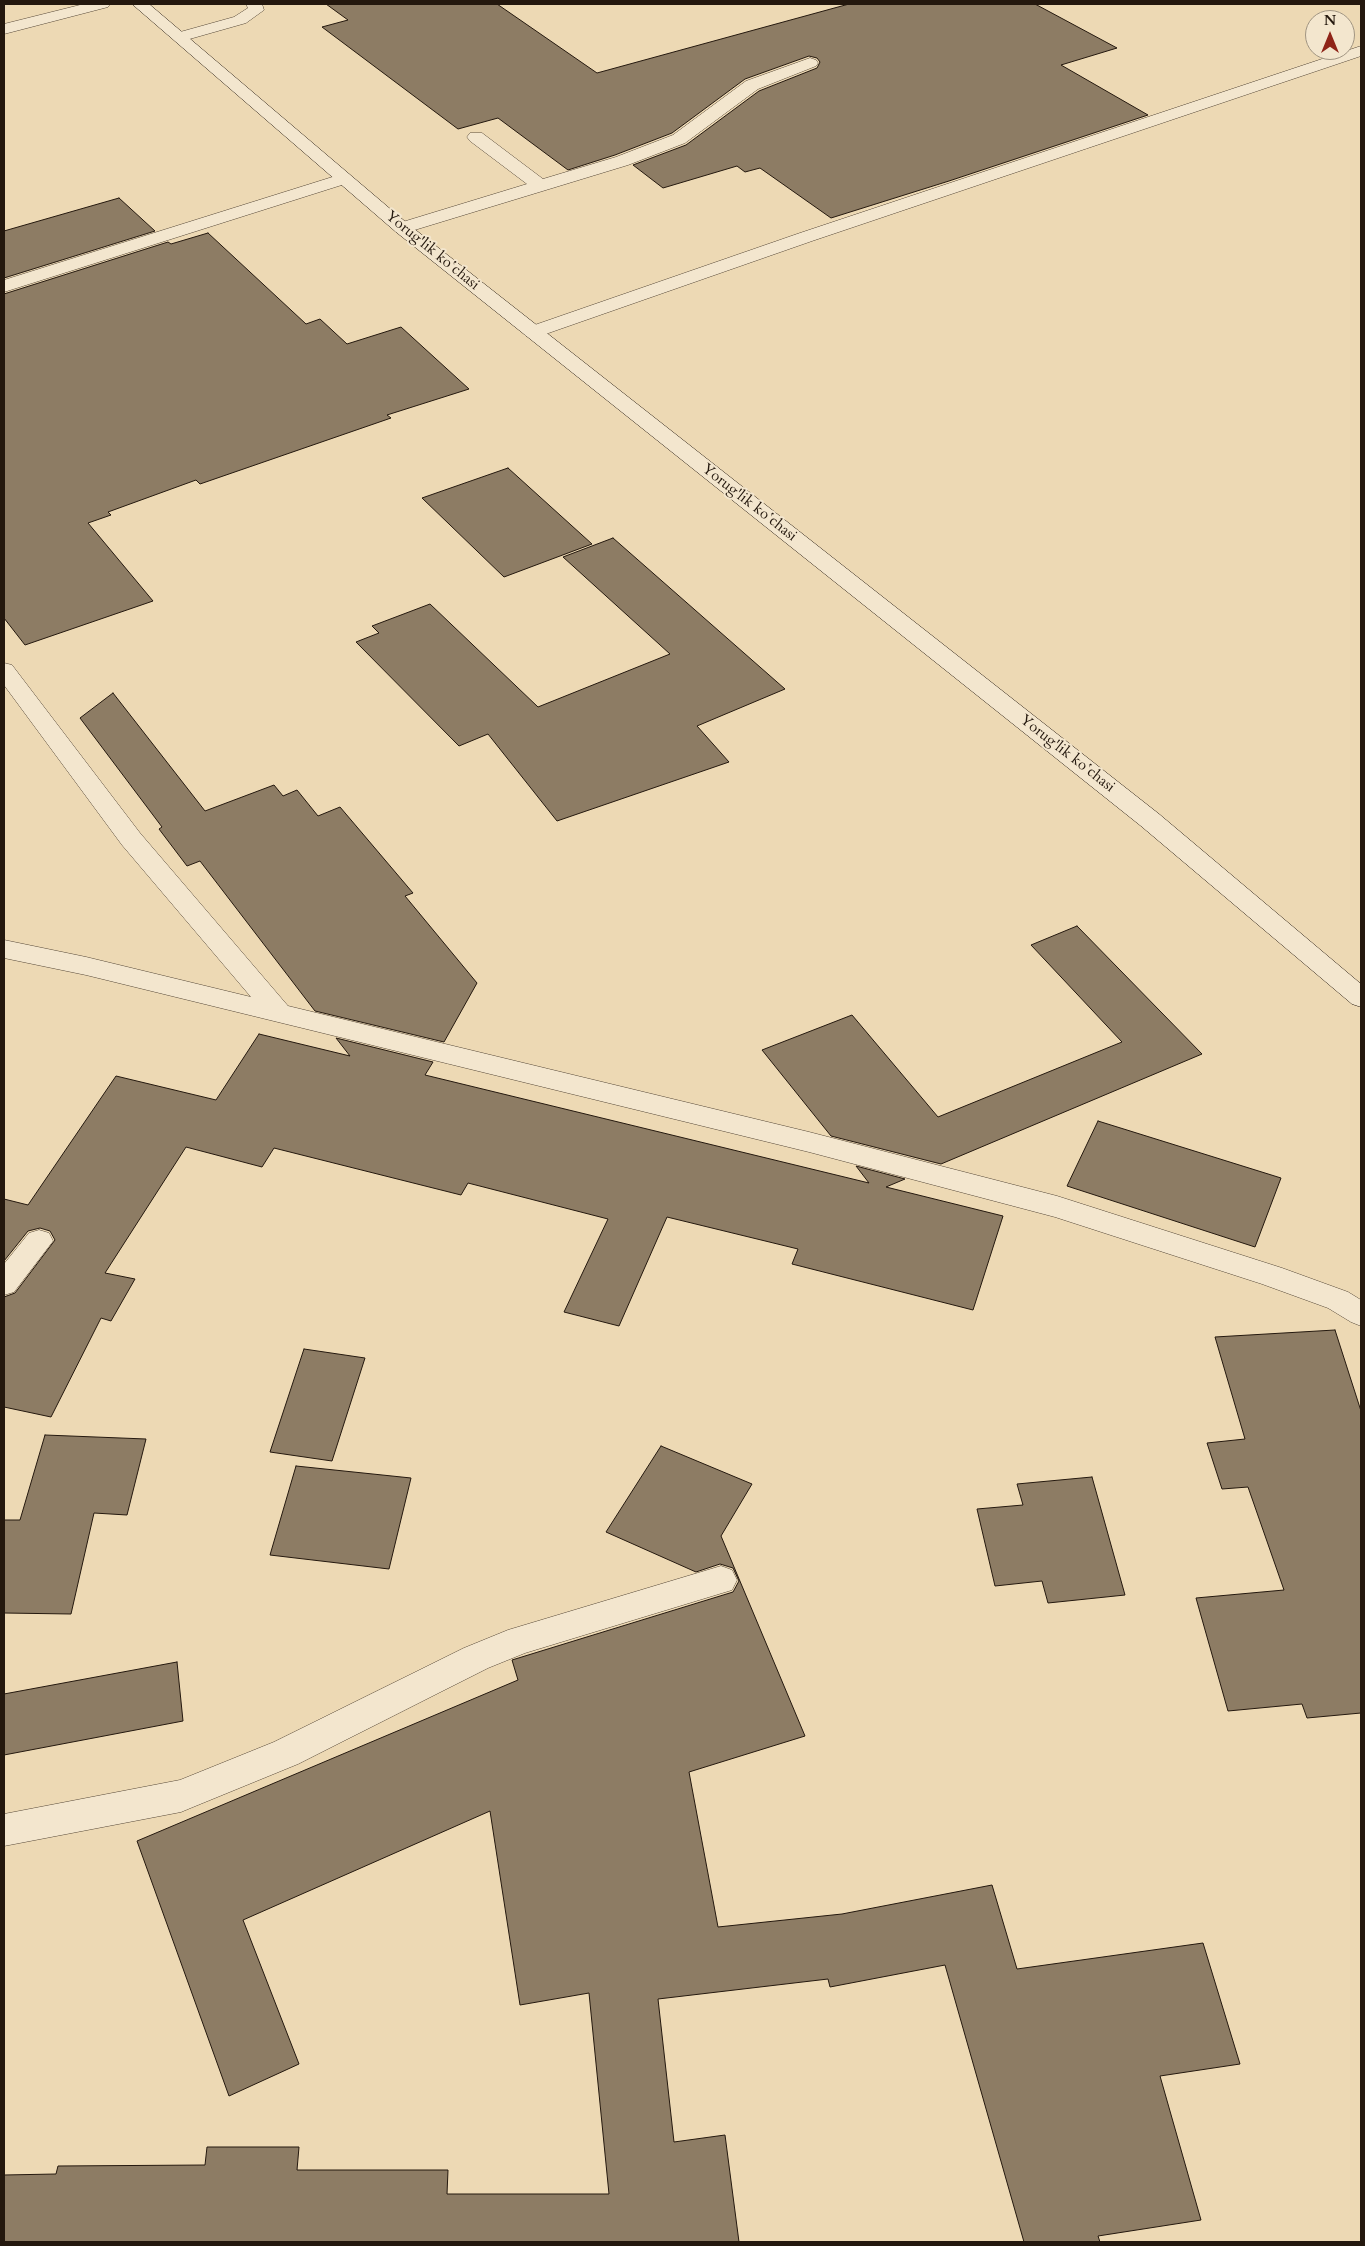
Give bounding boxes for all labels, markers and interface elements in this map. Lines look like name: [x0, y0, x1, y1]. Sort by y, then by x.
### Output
north arrow: [1305, 10, 1355, 60]
text: N: [1324, 11, 1336, 30]
street label: Yorug'lik koʻchasi: [381, 208, 483, 294]
street label: Yorug'lik koʻchasi: [698, 460, 800, 546]
street label: Yorug'lik koʻchasi: [1016, 711, 1118, 797]

